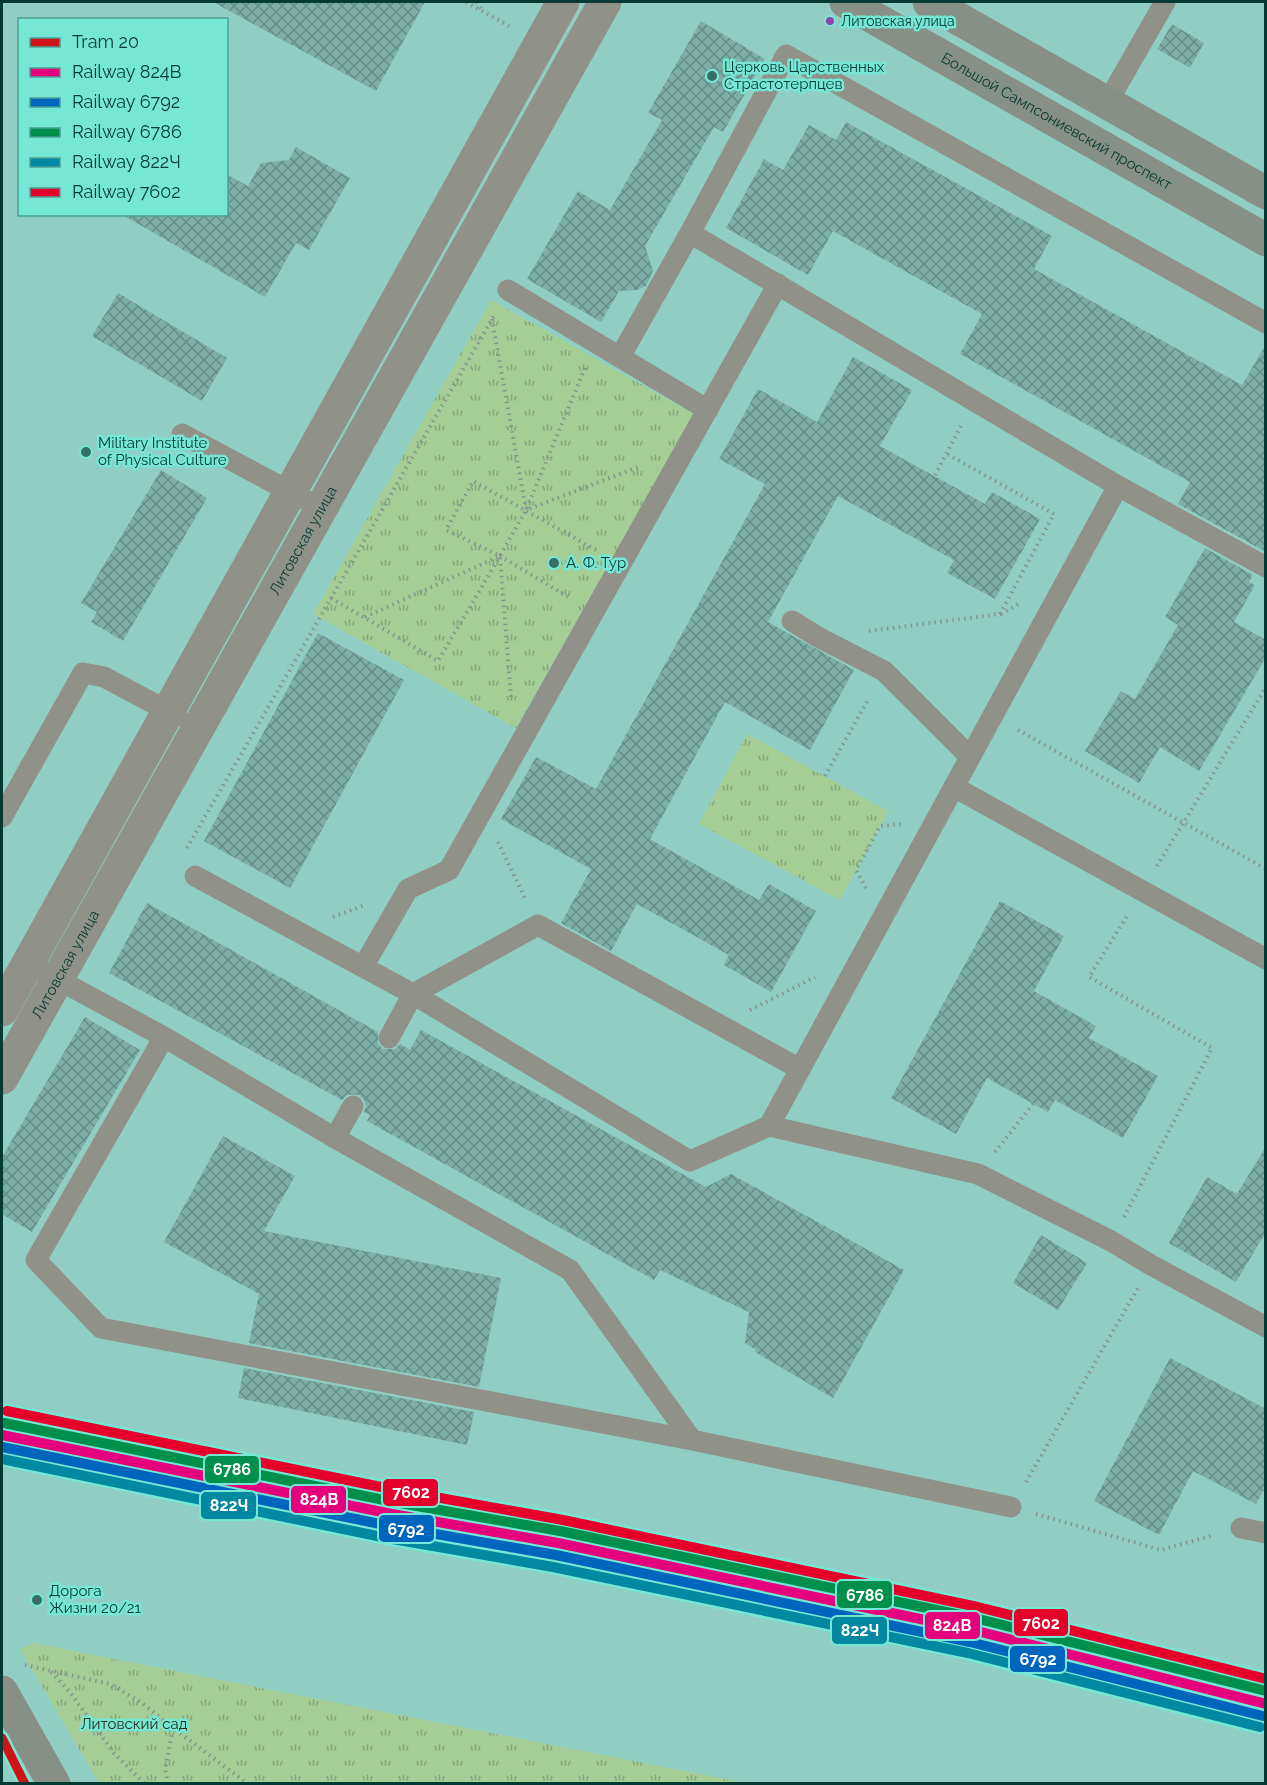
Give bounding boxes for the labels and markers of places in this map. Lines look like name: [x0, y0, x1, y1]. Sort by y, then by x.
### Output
place label: Литовская улица: [841, 13, 955, 29]
marker: Литовская улица: [824, 15, 836, 27]
place label: Церковь Царственных Страстотерпцев: [724, 58, 885, 93]
marker: Церковь Царственных Страстотерпцев: [705, 69, 719, 83]
place label: Military Institute of Physical Culture: [98, 434, 227, 469]
marker: Military Institute of Physical Culture: [79, 445, 93, 459]
place label: А. Ф. Тур: [566, 554, 626, 572]
marker: А. Ф. Тур: [547, 556, 561, 570]
place label: Дорога Жизни 20/21: [49, 1582, 141, 1617]
marker: Дорога Жизни 20/21: [30, 1593, 44, 1607]

